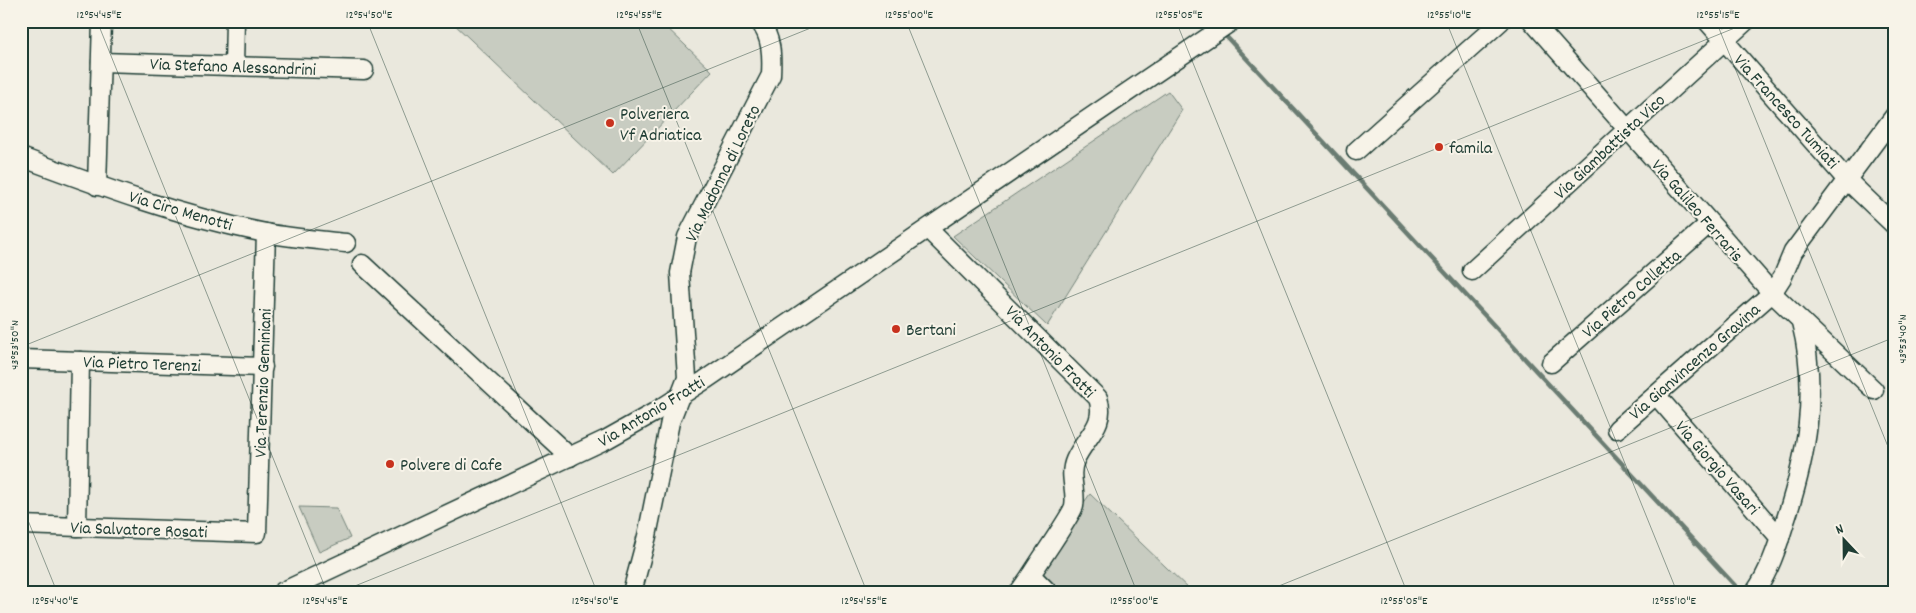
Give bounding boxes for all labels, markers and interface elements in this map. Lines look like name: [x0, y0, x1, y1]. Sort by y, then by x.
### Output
text: 12°54'45"E: [77, 7, 122, 24]
text: 12°54'50"E: [346, 7, 393, 24]
text: 12°54'55"E: [616, 7, 662, 24]
text: 12°55'00"E: [885, 7, 934, 24]
text: 12°55'05"E: [1155, 7, 1203, 24]
text: 12°55'10"E: [1427, 7, 1472, 24]
text: 12°55'15"E: [1696, 7, 1740, 24]
street label: Via Francesco Tumiati: [1727, 50, 1844, 176]
street label: Via Stefano Alessandrini: [149, 53, 316, 84]
street label: Via Giambattista Vico: [1549, 89, 1672, 206]
street label: Via Madonna di Loreto: [680, 101, 768, 247]
place label: Polveriera Vf Adriatica: [620, 103, 702, 149]
marker: Polveriera Vf Adriatica: [604, 117, 616, 129]
place label: famila: [1449, 137, 1493, 162]
marker: famila: [1433, 141, 1445, 153]
street label: Via Galileo Ferraris: [1644, 155, 1748, 269]
street label: Via Ciro Menotti: [125, 186, 235, 239]
street label: Via Pietro Colletta: [1577, 244, 1688, 345]
street label: Via Gianvincenzo Gravina: [1624, 298, 1767, 427]
street label: Via Antonio Fratti: [998, 301, 1100, 405]
street label: Via Terenzio Geminiani: [249, 308, 280, 458]
text: 43°53'40"N: [1895, 314, 1912, 364]
place label: Bertani: [906, 319, 956, 344]
text: 43°53'50"N: [7, 320, 24, 370]
marker: Bertani: [890, 323, 902, 335]
street label: Via Pietro Terenzi: [83, 351, 201, 380]
street label: Via Antonio Fratti: [594, 371, 710, 455]
street label: Via Giorgio Vasari: [1668, 416, 1764, 521]
place label: Polvere di Cafe: [400, 454, 502, 479]
marker: Polvere di Cafe: [384, 458, 396, 470]
north arrow: [1818, 516, 1868, 566]
street label: Via Salvatore Rosati: [70, 517, 208, 546]
text: N: [1833, 519, 1847, 540]
text: 12°54'40"E: [32, 593, 78, 610]
text: 12°54'45"E: [303, 593, 348, 610]
text: 12°54'50"E: [572, 593, 619, 610]
text: 12°54'55"E: [841, 593, 887, 610]
text: 12°55'00"E: [1110, 593, 1159, 610]
text: 12°55'05"E: [1380, 593, 1428, 610]
text: 12°55'10"E: [1652, 593, 1697, 610]

